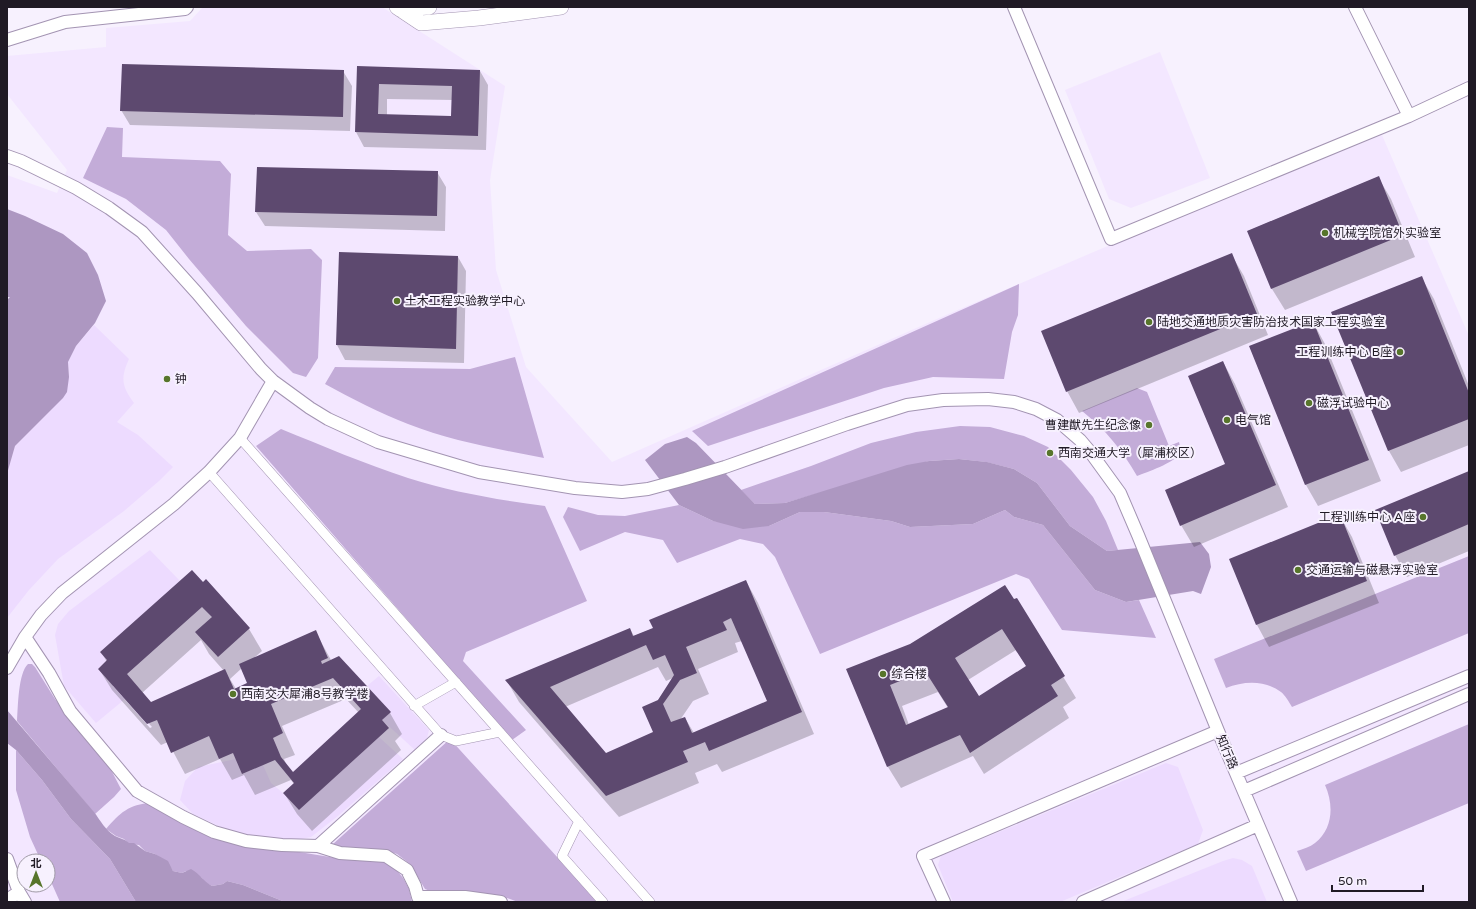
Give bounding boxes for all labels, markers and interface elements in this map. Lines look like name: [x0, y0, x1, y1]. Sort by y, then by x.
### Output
place label: 机械学院馆外实验室: [1333, 226, 1441, 240]
marker: 机械学院馆外实验室: [1320, 228, 1330, 238]
place label: 土木工程实验教学中心: [405, 294, 525, 308]
marker: 土木工程实验教学中心: [392, 296, 402, 306]
place label: 陆地交通地质灾害防治技术国家工程实验室: [1157, 315, 1385, 329]
marker: 陆地交通地质灾害防治技术国家工程实验室: [1144, 317, 1154, 327]
place label: 工程训练中心 B座: [1297, 345, 1392, 359]
marker: 工程训练中心 B座: [1395, 347, 1405, 357]
place label: 钟: [175, 372, 187, 386]
marker: 钟: [162, 374, 172, 384]
place label: 磁浮试验中心: [1317, 396, 1389, 410]
marker: 磁浮试验中心: [1304, 398, 1314, 408]
place label: 电气馆: [1235, 413, 1271, 427]
marker: 电气馆: [1222, 415, 1232, 425]
place label: 曹建猷先生纪念像: [1045, 418, 1141, 432]
marker: 曹建猷先生纪念像: [1144, 420, 1154, 430]
place label: 西南交通大学（犀浦校区）: [1058, 446, 1202, 460]
marker: 西南交通大学（犀浦校区）: [1045, 448, 1055, 458]
place label: 工程训练中心 A座: [1319, 510, 1415, 524]
marker: 工程训练中心 A座: [1418, 512, 1428, 522]
place label: 交通运输与磁悬浮实验室: [1306, 563, 1438, 577]
marker: 交通运输与磁悬浮实验室: [1293, 565, 1303, 575]
place label: 综合楼: [891, 667, 927, 681]
marker: 综合楼: [878, 669, 888, 679]
place label: 西南交大犀浦8号教学楼: [241, 687, 369, 701]
marker: 西南交大犀浦8号教学楼: [228, 689, 238, 699]
street label: 知行路: [1214, 733, 1240, 771]
north arrow: [16, 853, 56, 893]
text: 北: [31, 857, 42, 870]
scale bar: [1332, 867, 1423, 893]
text: 50 m: [1338, 874, 1367, 888]

